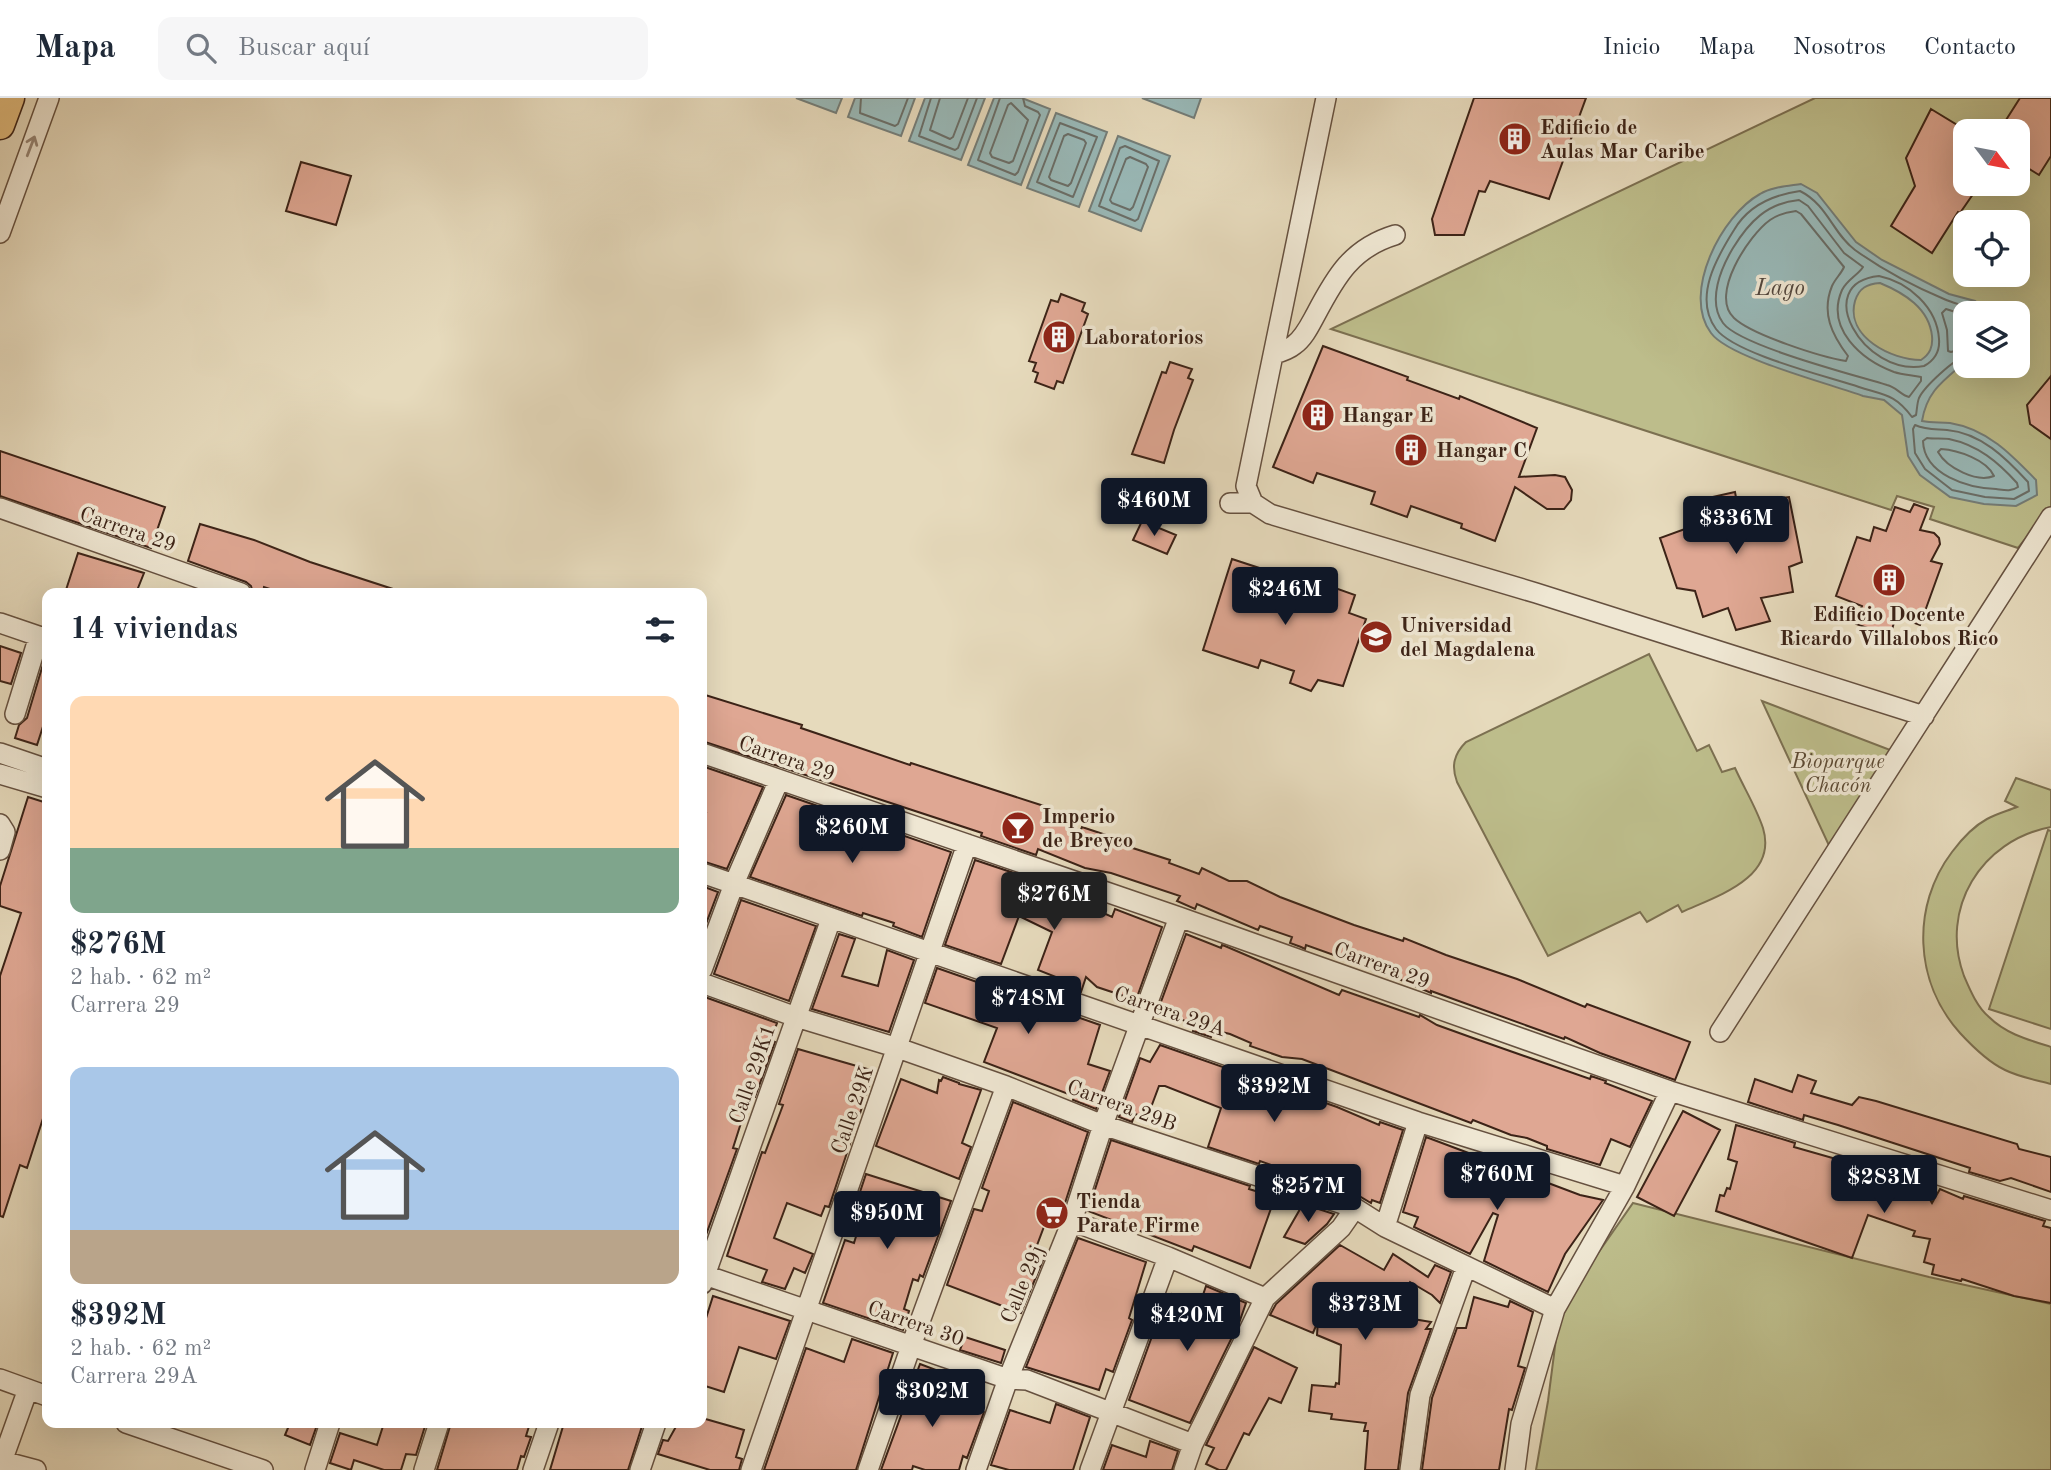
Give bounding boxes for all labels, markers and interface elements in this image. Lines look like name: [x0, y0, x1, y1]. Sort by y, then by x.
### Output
search box: [158, 17, 648, 80]
icon: search: [182, 29, 220, 67]
text: Mapa: [35, 32, 116, 65]
text: Buscar aquí: [238, 35, 370, 61]
text: Inicio: [1603, 36, 1661, 60]
text: Mapa: [1699, 36, 1755, 60]
text: Nosotros: [1793, 36, 1886, 60]
text: Contacto: [1924, 36, 2016, 60]
place label: Edificio de Aulas Mar Caribe: [1540, 118, 1705, 163]
north arrow: [1953, 119, 2030, 196]
map controls: [1953, 119, 2030, 378]
building icon: Edificio de Aulas Mar Caribe: [1496, 120, 1534, 158]
one-way arrow: [25, 135, 38, 157]
button: locate: [1953, 210, 2030, 287]
water label: Lago: [1754, 277, 1805, 301]
button: layers: [1953, 301, 2030, 378]
building icon: Laboratorios: [1040, 318, 1078, 356]
place label: Laboratorios: [1084, 328, 1203, 349]
building icon: Hangar E: [1299, 396, 1337, 434]
place label: Hangar E: [1342, 406, 1433, 427]
building icon: Hangar C: [1392, 431, 1430, 469]
place label: Hangar C: [1436, 441, 1527, 462]
pin: $460M: [1105, 478, 1203, 538]
text: $460M: [1117, 489, 1191, 512]
pin: $336M: [1687, 496, 1785, 556]
street label: Carrera 29: [77, 504, 178, 557]
text: $336M: [1699, 507, 1773, 530]
building icon: Edificio Docente Ricardo Villalobos Rico: [1870, 561, 1908, 599]
pin: $246M: [1236, 568, 1334, 627]
text: $246M: [1248, 578, 1322, 601]
place label: Edificio Docente Ricardo Villalobos Rico: [1779, 605, 1999, 650]
icon: filters: [641, 611, 679, 649]
text: 14 viviendas: [70, 615, 238, 645]
place label: Universidad del Magdalena: [1400, 616, 1536, 661]
school or university icon: Universidad del Magdalena: [1357, 618, 1395, 656]
street label: Carrera 29: [736, 733, 837, 786]
icon: home: [312, 741, 438, 867]
park label: Bioparque Chacón: [1790, 752, 1885, 797]
pin: $260M: [803, 806, 901, 865]
place label: Imperio de Breyco: [1042, 807, 1133, 852]
bar icon: Imperio de Breyco: [999, 809, 1037, 847]
text: $260M: [815, 816, 889, 839]
pin: $276M: [1005, 872, 1103, 932]
text: $276M: [1017, 883, 1091, 906]
text: $276M: [70, 930, 166, 960]
street label: Carrera 29: [1331, 939, 1432, 993]
text: 2 hab. · 62 m²: [70, 966, 211, 989]
pin: $748M: [979, 976, 1077, 1036]
street label: Carrera 29A: [1111, 984, 1228, 1041]
text: $748M: [991, 987, 1065, 1010]
text: Carrera 29: [70, 994, 180, 1017]
street label: Calle 29K1: [727, 1022, 780, 1127]
street label: Calle 29K: [829, 1064, 878, 1157]
pin: $392M: [1225, 1065, 1323, 1124]
text: $392M: [1237, 1075, 1311, 1098]
street label: Carrera 29B: [1064, 1077, 1179, 1136]
icon: home: [312, 1112, 438, 1238]
pin: $760M: [1448, 1152, 1546, 1212]
pin: $283M: [1835, 1156, 1933, 1215]
text: $760M: [1460, 1163, 1534, 1186]
pin: $257M: [1259, 1164, 1357, 1224]
text: $283M: [1847, 1166, 1921, 1189]
text: $257M: [1271, 1175, 1345, 1198]
pin: $950M: [838, 1192, 936, 1251]
place label: Tienda Parate Firme: [1076, 1192, 1200, 1237]
supermarket icon: Tienda Parate Firme: [1033, 1194, 1071, 1232]
text: $950M: [850, 1202, 924, 1225]
street label: Calle 29j: [998, 1242, 1049, 1327]
pin: $373M: [1316, 1282, 1414, 1342]
text: $373M: [1328, 1293, 1402, 1316]
pin: $420M: [1138, 1294, 1236, 1353]
street label: Carrera 30: [865, 1298, 966, 1351]
text: $392M: [70, 1301, 166, 1331]
text: $420M: [1150, 1304, 1224, 1327]
text: 2 hab. · 62 m²: [70, 1337, 211, 1360]
text: Carrera 29A: [70, 1365, 198, 1388]
pin: $302M: [883, 1370, 981, 1429]
text: $302M: [895, 1380, 969, 1403]

